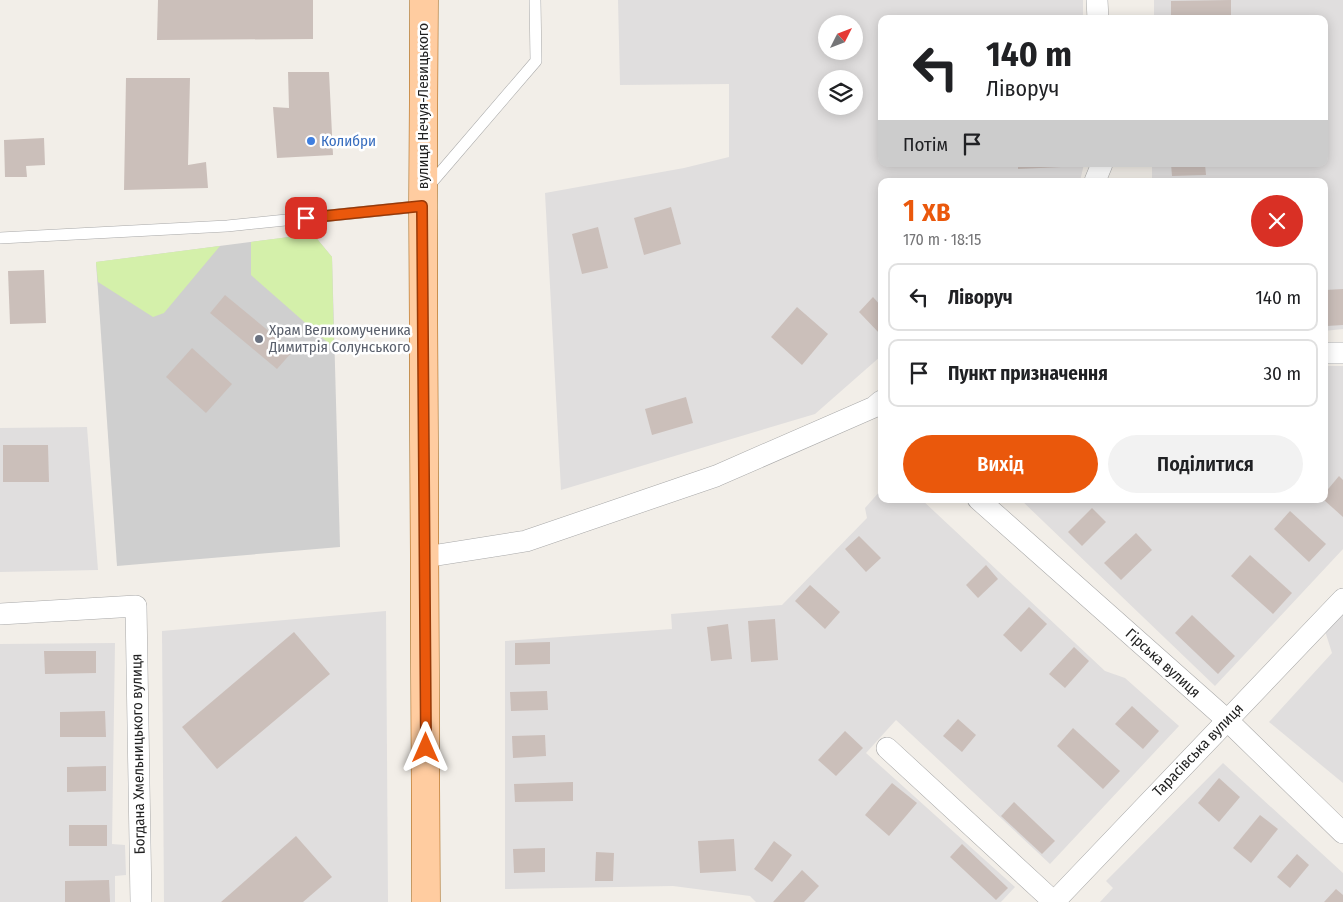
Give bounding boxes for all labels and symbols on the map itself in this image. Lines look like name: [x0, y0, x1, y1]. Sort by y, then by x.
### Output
north arrow: [818, 15, 862, 60]
street label: вулиця Нечуя-Левицького: [414, 23, 432, 189]
place label: Колибри: [321, 132, 376, 150]
marker: Колибри: [305, 135, 317, 147]
pin: [285, 197, 327, 239]
place label: Храм Великомученика Димитрія Солунського: [268, 321, 411, 356]
marker: Храм Великомученика Димитрія Солунського: [253, 333, 265, 345]
street label: Гірська вулиця: [1122, 625, 1204, 701]
street label: Богдана Хмельницького вулиця: [127, 654, 149, 854]
street label: Тарасівська вулиця: [1149, 700, 1247, 800]
position arrow: [399, 721, 451, 773]

